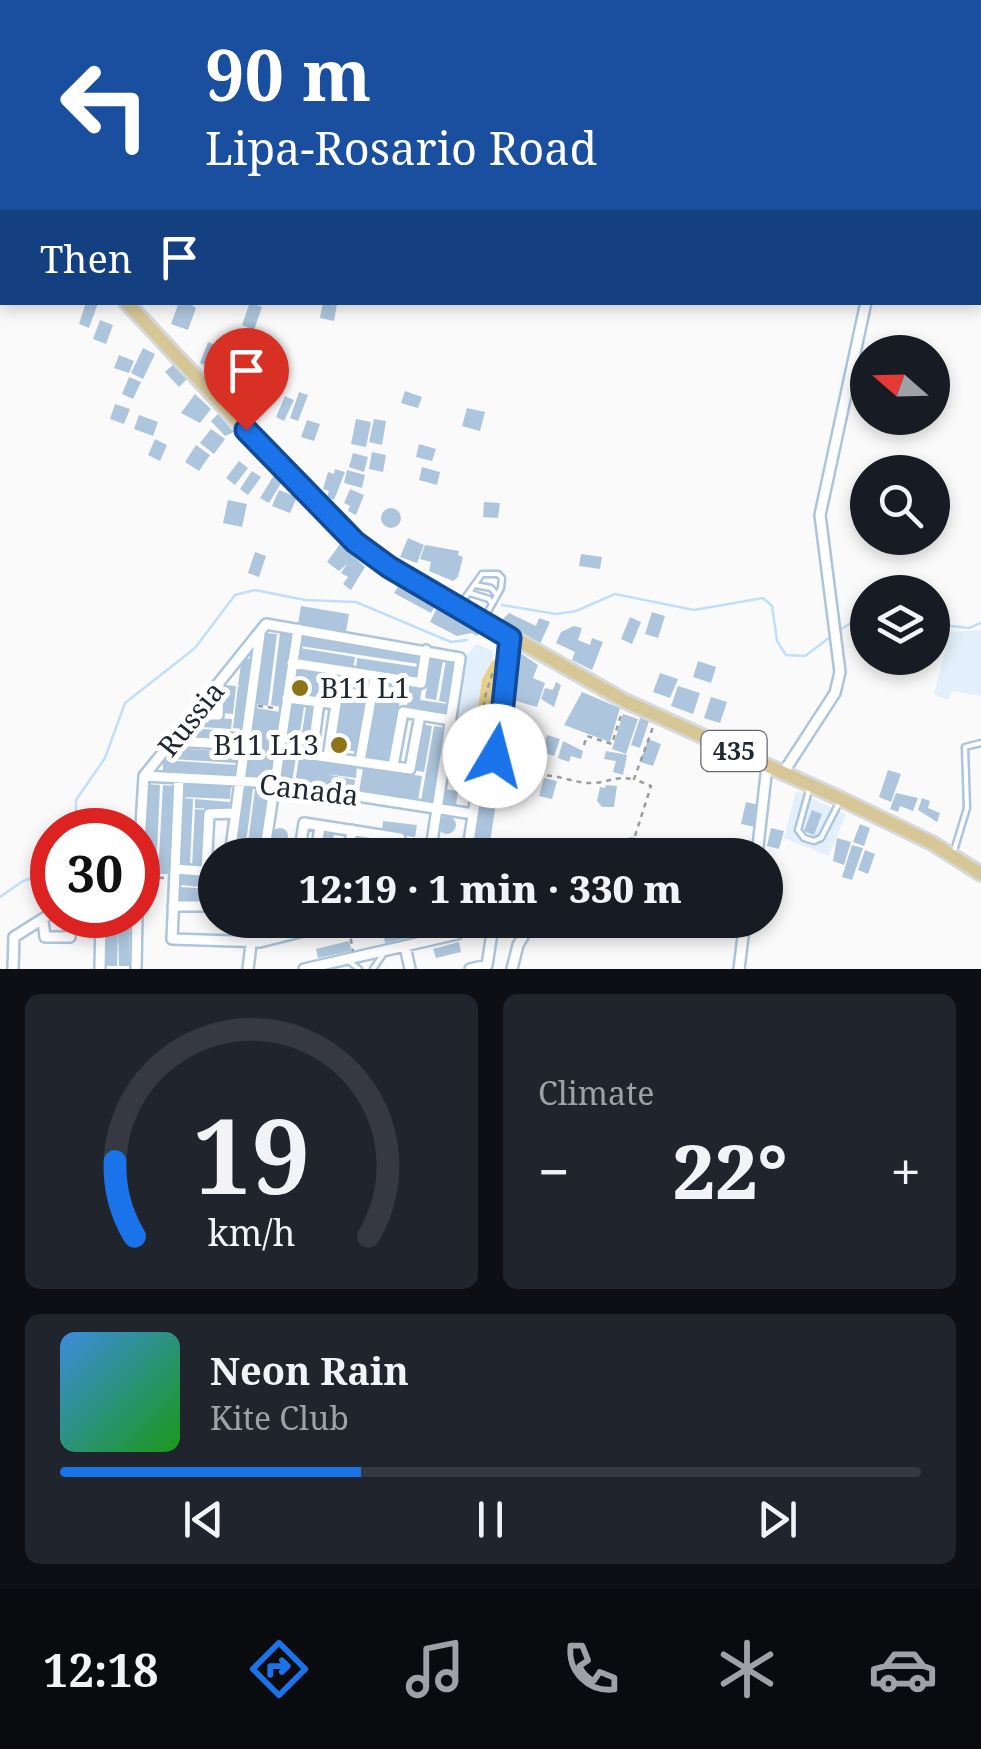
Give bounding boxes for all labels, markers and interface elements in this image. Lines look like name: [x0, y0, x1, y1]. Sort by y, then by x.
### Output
text: 90 m: [205, 26, 371, 122]
icon: left: [40, 40, 170, 170]
text: Lipa-Rosario Road: [205, 117, 597, 178]
icon: arrive: [152, 230, 207, 285]
text: Then: [40, 232, 132, 284]
pin: [204, 328, 289, 431]
north arrow: [850, 335, 950, 435]
map controls: [850, 335, 950, 675]
icon: arrive: [219, 343, 274, 398]
button: search: [850, 455, 950, 555]
button: layers: [850, 575, 950, 675]
place label: B11 L1: [320, 668, 410, 706]
street label: Russia: [148, 673, 232, 764]
marker: B11 L1: [289, 677, 311, 699]
position arrow: [443, 704, 547, 808]
place label: B11 L13: [213, 725, 319, 763]
road number: 435: [702, 731, 766, 771]
marker: B11 L13: [328, 734, 350, 756]
street label: Canada: [257, 764, 361, 814]
speed limit sign: 30: [30, 808, 160, 938]
text: 12:19 · 1 min · 330 m: [299, 862, 682, 914]
text: Climate: [538, 1071, 654, 1114]
text: 19: [193, 1083, 310, 1224]
text: 22°: [673, 1119, 788, 1221]
text: −: [538, 1133, 570, 1208]
text: +: [890, 1133, 921, 1208]
text: km/h: [208, 1208, 295, 1256]
text: Neon Rain: [210, 1344, 409, 1396]
text: Kite Club: [210, 1396, 349, 1439]
icon: previous: [176, 1492, 231, 1547]
icon: pause: [463, 1492, 518, 1547]
icon: next: [750, 1492, 805, 1547]
icon: directions: [244, 1634, 314, 1704]
icon: music: [400, 1634, 470, 1704]
icon: phone: [556, 1634, 626, 1704]
icon: climate: [712, 1634, 782, 1704]
icon: car: [868, 1634, 938, 1704]
text: 12:18: [43, 1639, 158, 1700]

